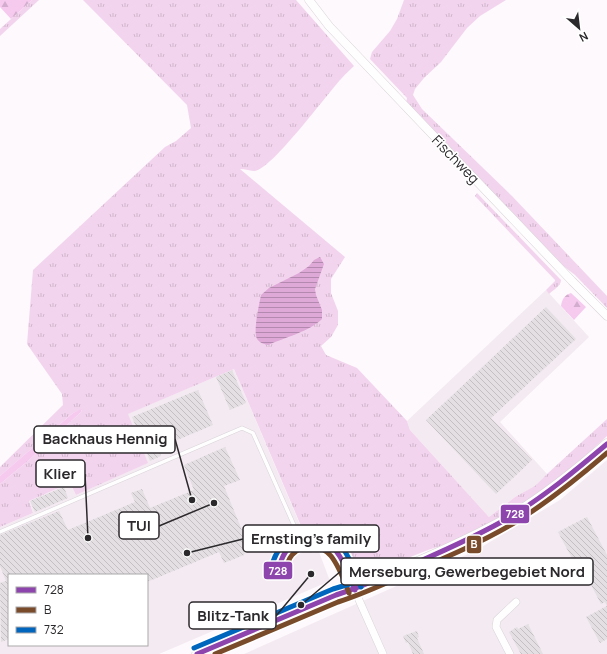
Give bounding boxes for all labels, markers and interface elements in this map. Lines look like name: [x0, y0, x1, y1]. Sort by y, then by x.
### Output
north arrow: [559, 8, 599, 48]
text: N: [577, 29, 591, 46]
street label: Fischweg: [428, 131, 484, 187]
callout: Backhaus Hennig: [34, 426, 175, 453]
text: Backhaus Hennig: [42, 428, 168, 449]
callout: Klier: [36, 460, 85, 487]
text: Klier: [43, 463, 77, 484]
line badge: 728: [500, 504, 530, 524]
text: 728: [505, 506, 525, 521]
callout: TUI: [119, 512, 159, 539]
text: TUI: [127, 515, 151, 536]
callout: Ernsting's family: [243, 525, 379, 552]
text: Ernsting's family: [251, 528, 372, 549]
line badge: B: [466, 535, 482, 554]
text: B: [471, 536, 478, 551]
callout: Merseburg, Gewerbegebiet Nord: [341, 558, 593, 585]
line badge: 728: [263, 561, 293, 580]
text: Merseburg, Gewerbegebiet Nord: [349, 561, 585, 582]
text: 728: [268, 563, 288, 578]
legend: [8, 574, 148, 646]
text: 728: [44, 581, 64, 598]
text: B: [44, 601, 51, 618]
callout: Blitz-Tank: [189, 602, 276, 629]
text: Blitz-Tank: [197, 605, 270, 626]
text: 732: [44, 621, 64, 638]

